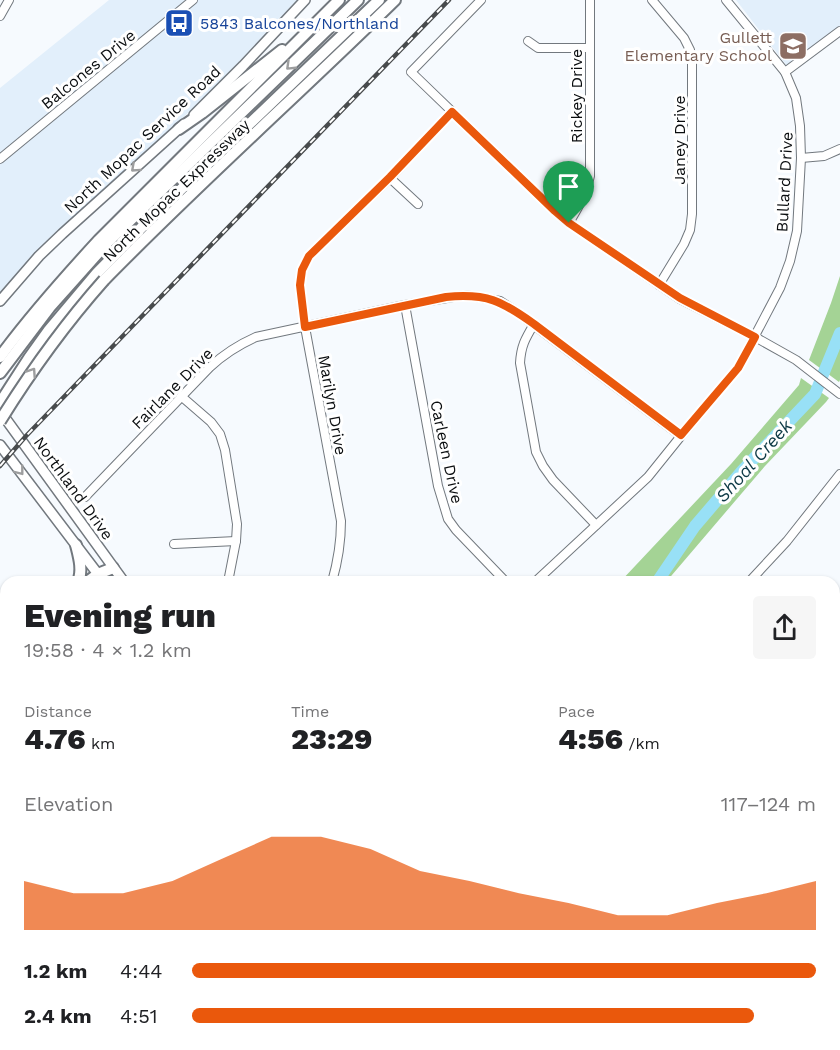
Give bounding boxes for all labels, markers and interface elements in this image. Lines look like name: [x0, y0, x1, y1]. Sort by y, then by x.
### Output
bus stop icon: 5843 Balcones/Northland: [163, 7, 195, 39]
place label: 5843 Balcones/Northland: [200, 14, 399, 33]
street label: Balcones Drive: [37, 26, 139, 113]
place label: Gullett Elementary School: [625, 28, 772, 65]
school or university icon: Gullett Elementary School: [777, 30, 809, 62]
street label: Rickey Drive: [567, 49, 586, 143]
one-way arrow: [286, 59, 296, 70]
street label: North Mopac Service Road: [60, 62, 225, 217]
street label: Janey Drive: [670, 95, 689, 185]
street label: North Mopac Expressway: [99, 115, 254, 266]
street label: Bullard Drive: [772, 131, 797, 233]
one-way arrow: [132, 161, 142, 172]
pin: [543, 161, 594, 223]
icon: arrive: [552, 170, 585, 203]
street label: Fairlane Drive: [128, 344, 217, 433]
street label: Marilyn Drive: [314, 354, 351, 457]
one-way arrow: [25, 368, 36, 379]
street label: Carleen Drive: [426, 399, 467, 505]
water label: Shoal Creek: [711, 414, 797, 506]
street label: Northland Drive: [30, 433, 117, 544]
one-way arrow: [13, 464, 24, 475]
text: Evening run: [24, 596, 216, 635]
button: share: [753, 596, 816, 659]
text: 19:58 · 4 × 1.2 km: [24, 638, 192, 662]
text: Distance: [24, 702, 92, 721]
text: Time: [291, 702, 329, 721]
text: Pace: [558, 702, 595, 721]
text: 4.76: [24, 721, 86, 756]
text: 23:29: [291, 721, 373, 756]
text: 4:56: [558, 721, 623, 756]
text: km: [86, 734, 115, 753]
text: /km: [623, 734, 660, 753]
text: Elevation: [24, 792, 113, 816]
text: 117–124 m: [721, 792, 816, 816]
text: 1.2 km: [24, 959, 87, 983]
text: 4:44: [120, 959, 163, 983]
text: 2.4 km: [24, 1004, 92, 1028]
text: 4:51: [120, 1004, 158, 1028]

